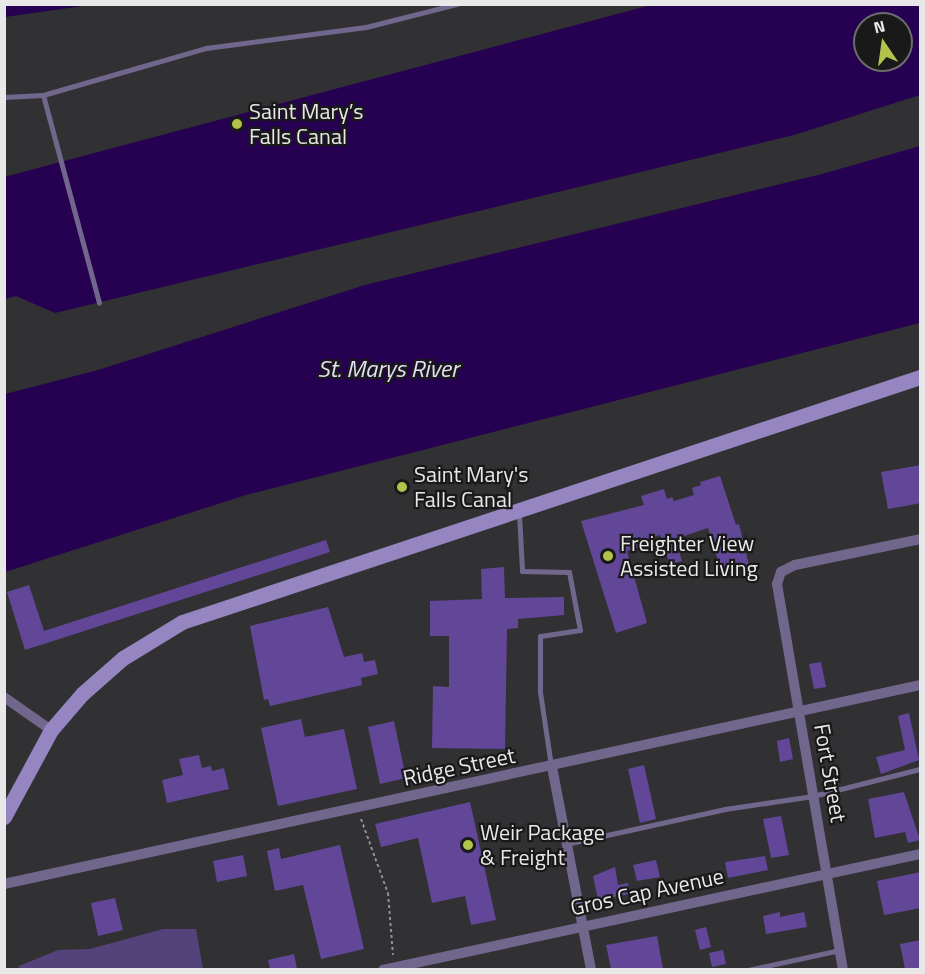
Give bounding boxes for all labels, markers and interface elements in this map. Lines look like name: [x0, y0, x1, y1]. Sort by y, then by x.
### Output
north arrow: [853, 12, 913, 72]
text: N: [871, 13, 888, 39]
place label: Saint Mary’s Falls Canal: [249, 98, 363, 150]
marker: Saint Mary’s Falls Canal: [230, 117, 244, 131]
water label: St. Marys River: [317, 355, 459, 383]
place label: Saint Mary's Falls Canal: [414, 461, 529, 512]
marker: Saint Mary's Falls Canal: [395, 480, 409, 494]
place label: Freighter View Assisted Living: [620, 530, 758, 582]
marker: Freighter View Assisted Living: [601, 549, 615, 563]
street label: Fort Street: [808, 722, 852, 824]
street label: Ridge Street: [401, 742, 517, 792]
place label: Weir Package & Freight: [480, 819, 605, 870]
marker: Weir Package & Freight: [461, 838, 475, 852]
street label: Gros Cap Avenue: [568, 863, 726, 921]

